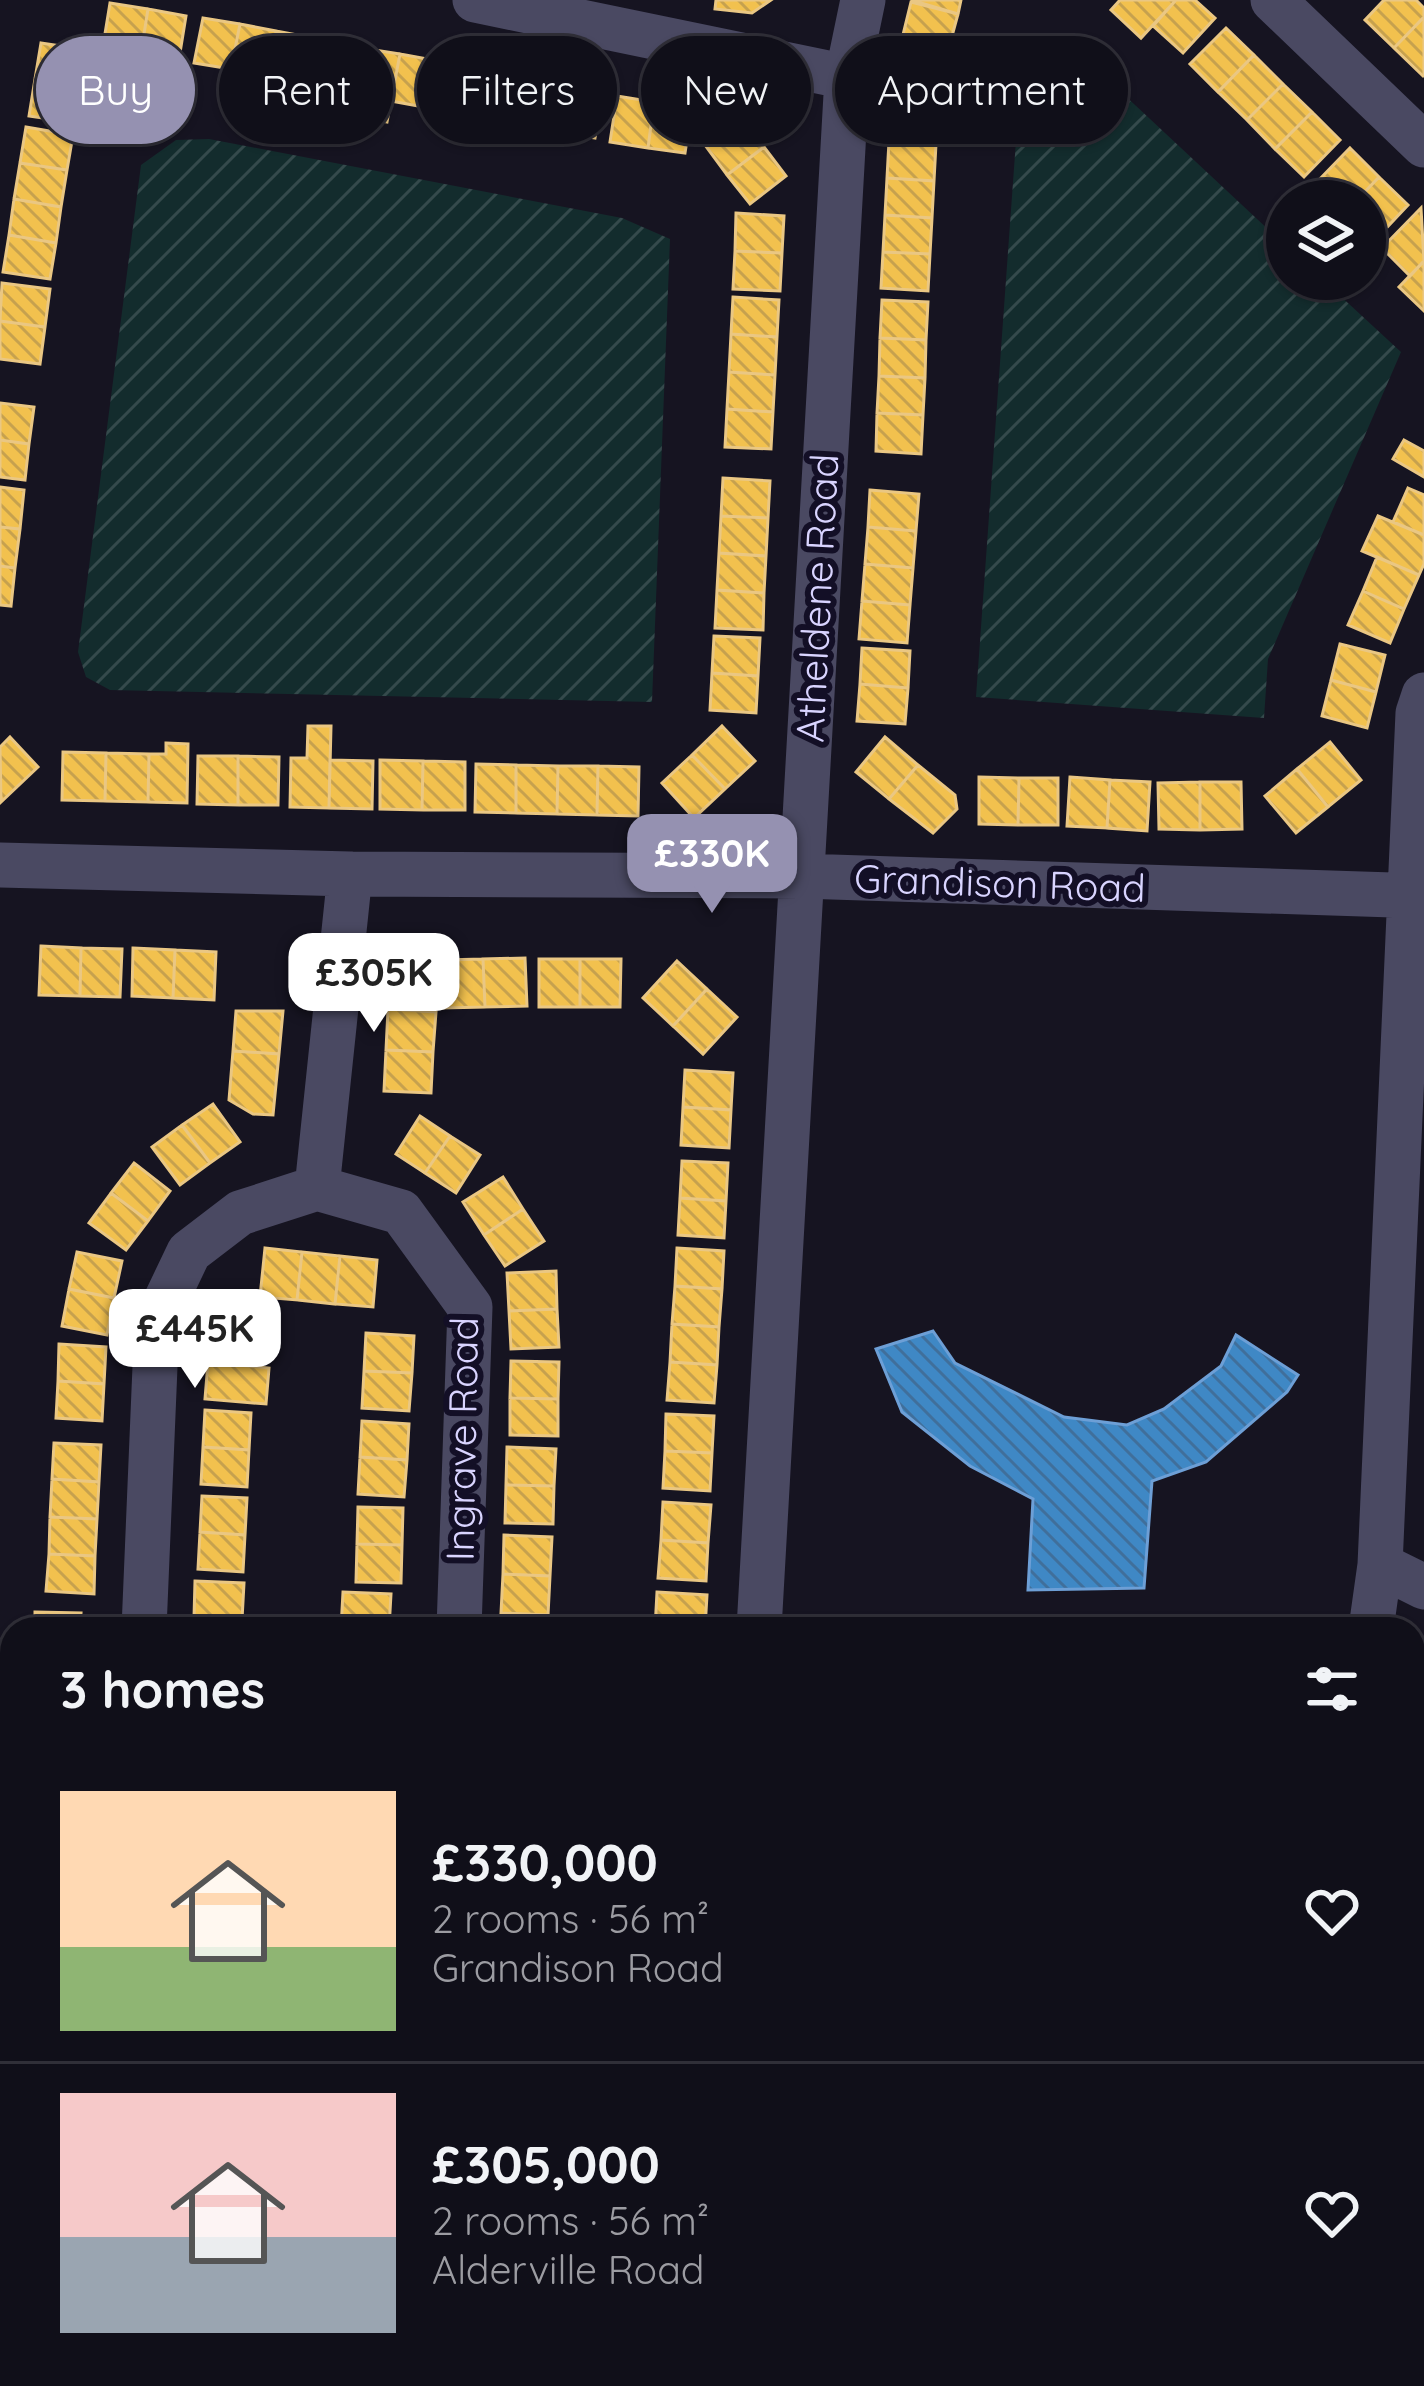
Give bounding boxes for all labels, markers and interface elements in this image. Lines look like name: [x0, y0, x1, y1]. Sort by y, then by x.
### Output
chip: Buy: [36, 36, 195, 144]
chip: Rent: [219, 36, 393, 144]
chip: Filters: [417, 36, 617, 144]
chip: New: [641, 36, 811, 144]
chip: Apartment: [835, 36, 1128, 144]
map controls: [1266, 180, 1386, 300]
button: layers: [1266, 180, 1386, 300]
street label: Atheldene Road: [784, 453, 849, 743]
pin: £330K: [628, 814, 796, 916]
text: £330K: [654, 828, 770, 877]
street label: Grandison Road: [853, 853, 1147, 912]
pin: £305K: [290, 933, 458, 1035]
text: £305K: [315, 947, 433, 996]
pin: £445K: [111, 1289, 279, 1391]
text: £445K: [136, 1303, 254, 1352]
street label: Ingrave Road: [435, 1316, 488, 1562]
icon: filters: [1299, 1656, 1365, 1722]
text: 3 homes: [60, 1657, 265, 1721]
text: £330,000: [432, 1830, 658, 1894]
icon: home: [156, 1839, 300, 1983]
icon: heart: [1299, 1878, 1365, 1944]
text: 2 rooms · 56 m²: [432, 1894, 709, 1943]
text: Grandison Road: [432, 1943, 724, 1992]
text: £305,000: [432, 2132, 660, 2196]
icon: home: [156, 2141, 300, 2285]
icon: heart: [1299, 2180, 1365, 2246]
text: 2 rooms · 56 m²: [432, 2196, 709, 2245]
text: Alderville Road: [432, 2245, 704, 2294]

